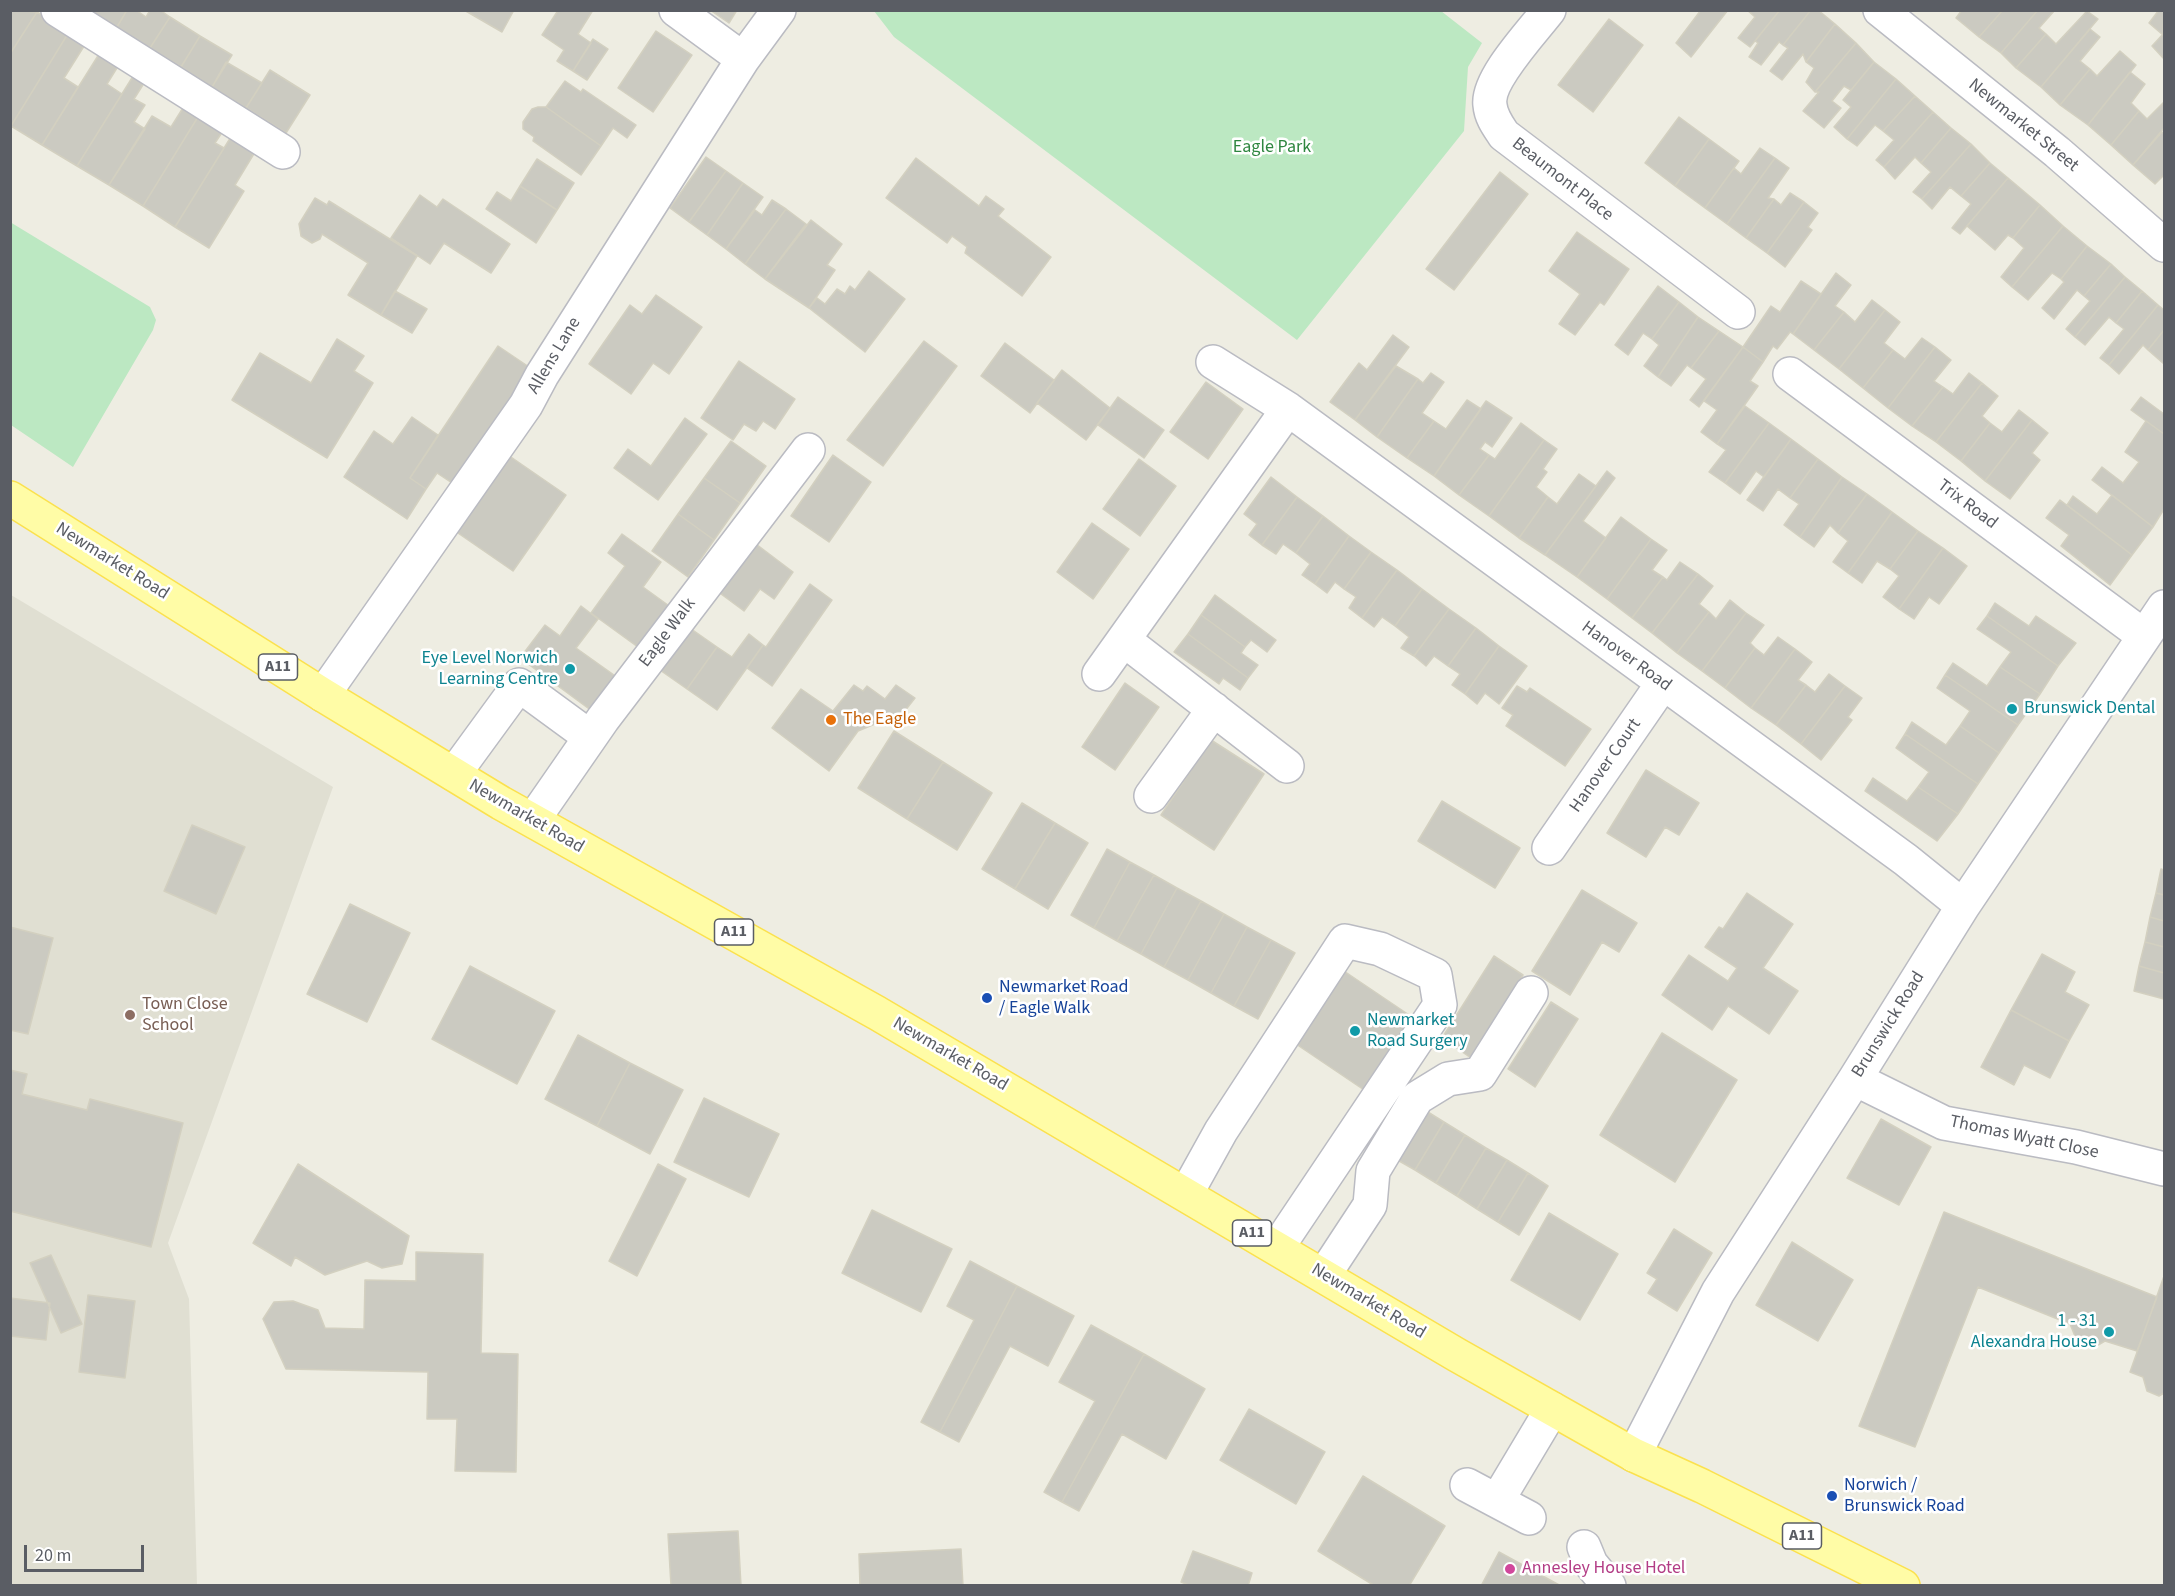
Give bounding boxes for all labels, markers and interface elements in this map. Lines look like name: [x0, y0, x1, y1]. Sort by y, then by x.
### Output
street label: Newmarket Street: [1963, 75, 2083, 177]
street label: Beaumont Place: [1507, 134, 1617, 226]
park label: Eagle Park: [1233, 137, 1311, 159]
street label: Allens Lane: [524, 314, 586, 398]
street label: Trix Road: [1933, 475, 2001, 535]
street label: Newmarket Road: [51, 519, 173, 605]
street label: Eagle Walk: [635, 594, 701, 672]
street label: Hanover Road: [1577, 617, 1675, 697]
place label: Eye Level Norwich Learning Centre: [421, 648, 558, 690]
road number: A11: [258, 654, 298, 680]
marker: Eye Level Norwich Learning Centre: [563, 662, 577, 676]
place label: Brunswick Dental: [2024, 698, 2155, 720]
marker: Brunswick Dental: [2005, 702, 2019, 716]
place label: The Eagle: [843, 709, 916, 731]
marker: The Eagle: [824, 713, 838, 727]
street label: Hanover Court: [1566, 715, 1646, 817]
street label: Newmarket Road: [465, 775, 587, 859]
road number: A11: [714, 919, 754, 945]
street label: Brunswick Road: [1848, 968, 1930, 1082]
place label: Newmarket Road / Eagle Walk: [999, 977, 1128, 1020]
marker: Newmarket Road / Eagle Walk: [980, 991, 994, 1005]
place label: Town Close School: [142, 994, 228, 1036]
marker: Town Close School: [123, 1008, 137, 1022]
place label: Newmarket Road Surgery: [1367, 1010, 1468, 1052]
street label: Newmarket Road: [889, 1013, 1011, 1097]
marker: Newmarket Road Surgery: [1348, 1024, 1362, 1038]
street label: Thomas Wyatt Close: [1948, 1112, 2100, 1164]
road number: A11: [1232, 1220, 1272, 1246]
street label: Newmarket Road: [1307, 1259, 1429, 1345]
place label: 1 - 31 Alexandra House: [1971, 1311, 2097, 1354]
marker: 1 - 31 Alexandra House: [2102, 1325, 2116, 1339]
place label: Norwich / Brunswick Road: [1844, 1475, 1965, 1518]
marker: Norwich / Brunswick Road: [1825, 1489, 1839, 1503]
road number: A11: [1782, 1523, 1822, 1549]
scale bar: [27, 1533, 147, 1571]
text: 20 m: [35, 1543, 71, 1568]
place label: Annesley House Hotel: [1522, 1558, 1685, 1580]
marker: Annesley House Hotel: [1503, 1562, 1517, 1576]

